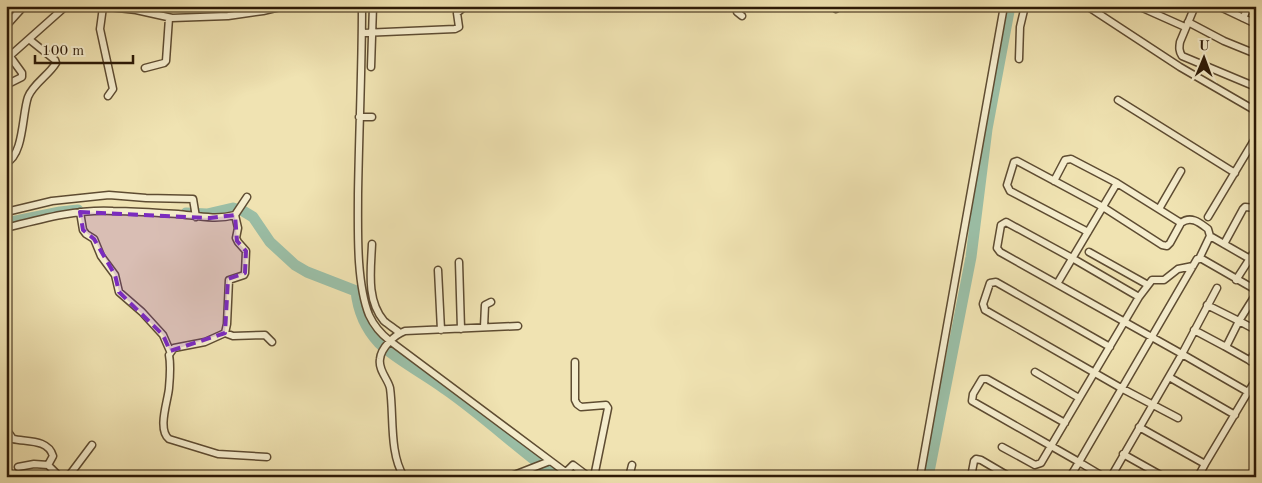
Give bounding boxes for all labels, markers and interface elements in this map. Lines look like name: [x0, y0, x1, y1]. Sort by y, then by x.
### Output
scale bar: [35, 32, 132, 64]
north arrow: [1180, 32, 1230, 82]
text: U: [1199, 39, 1210, 53]
text: 100 m: [42, 44, 84, 59]

